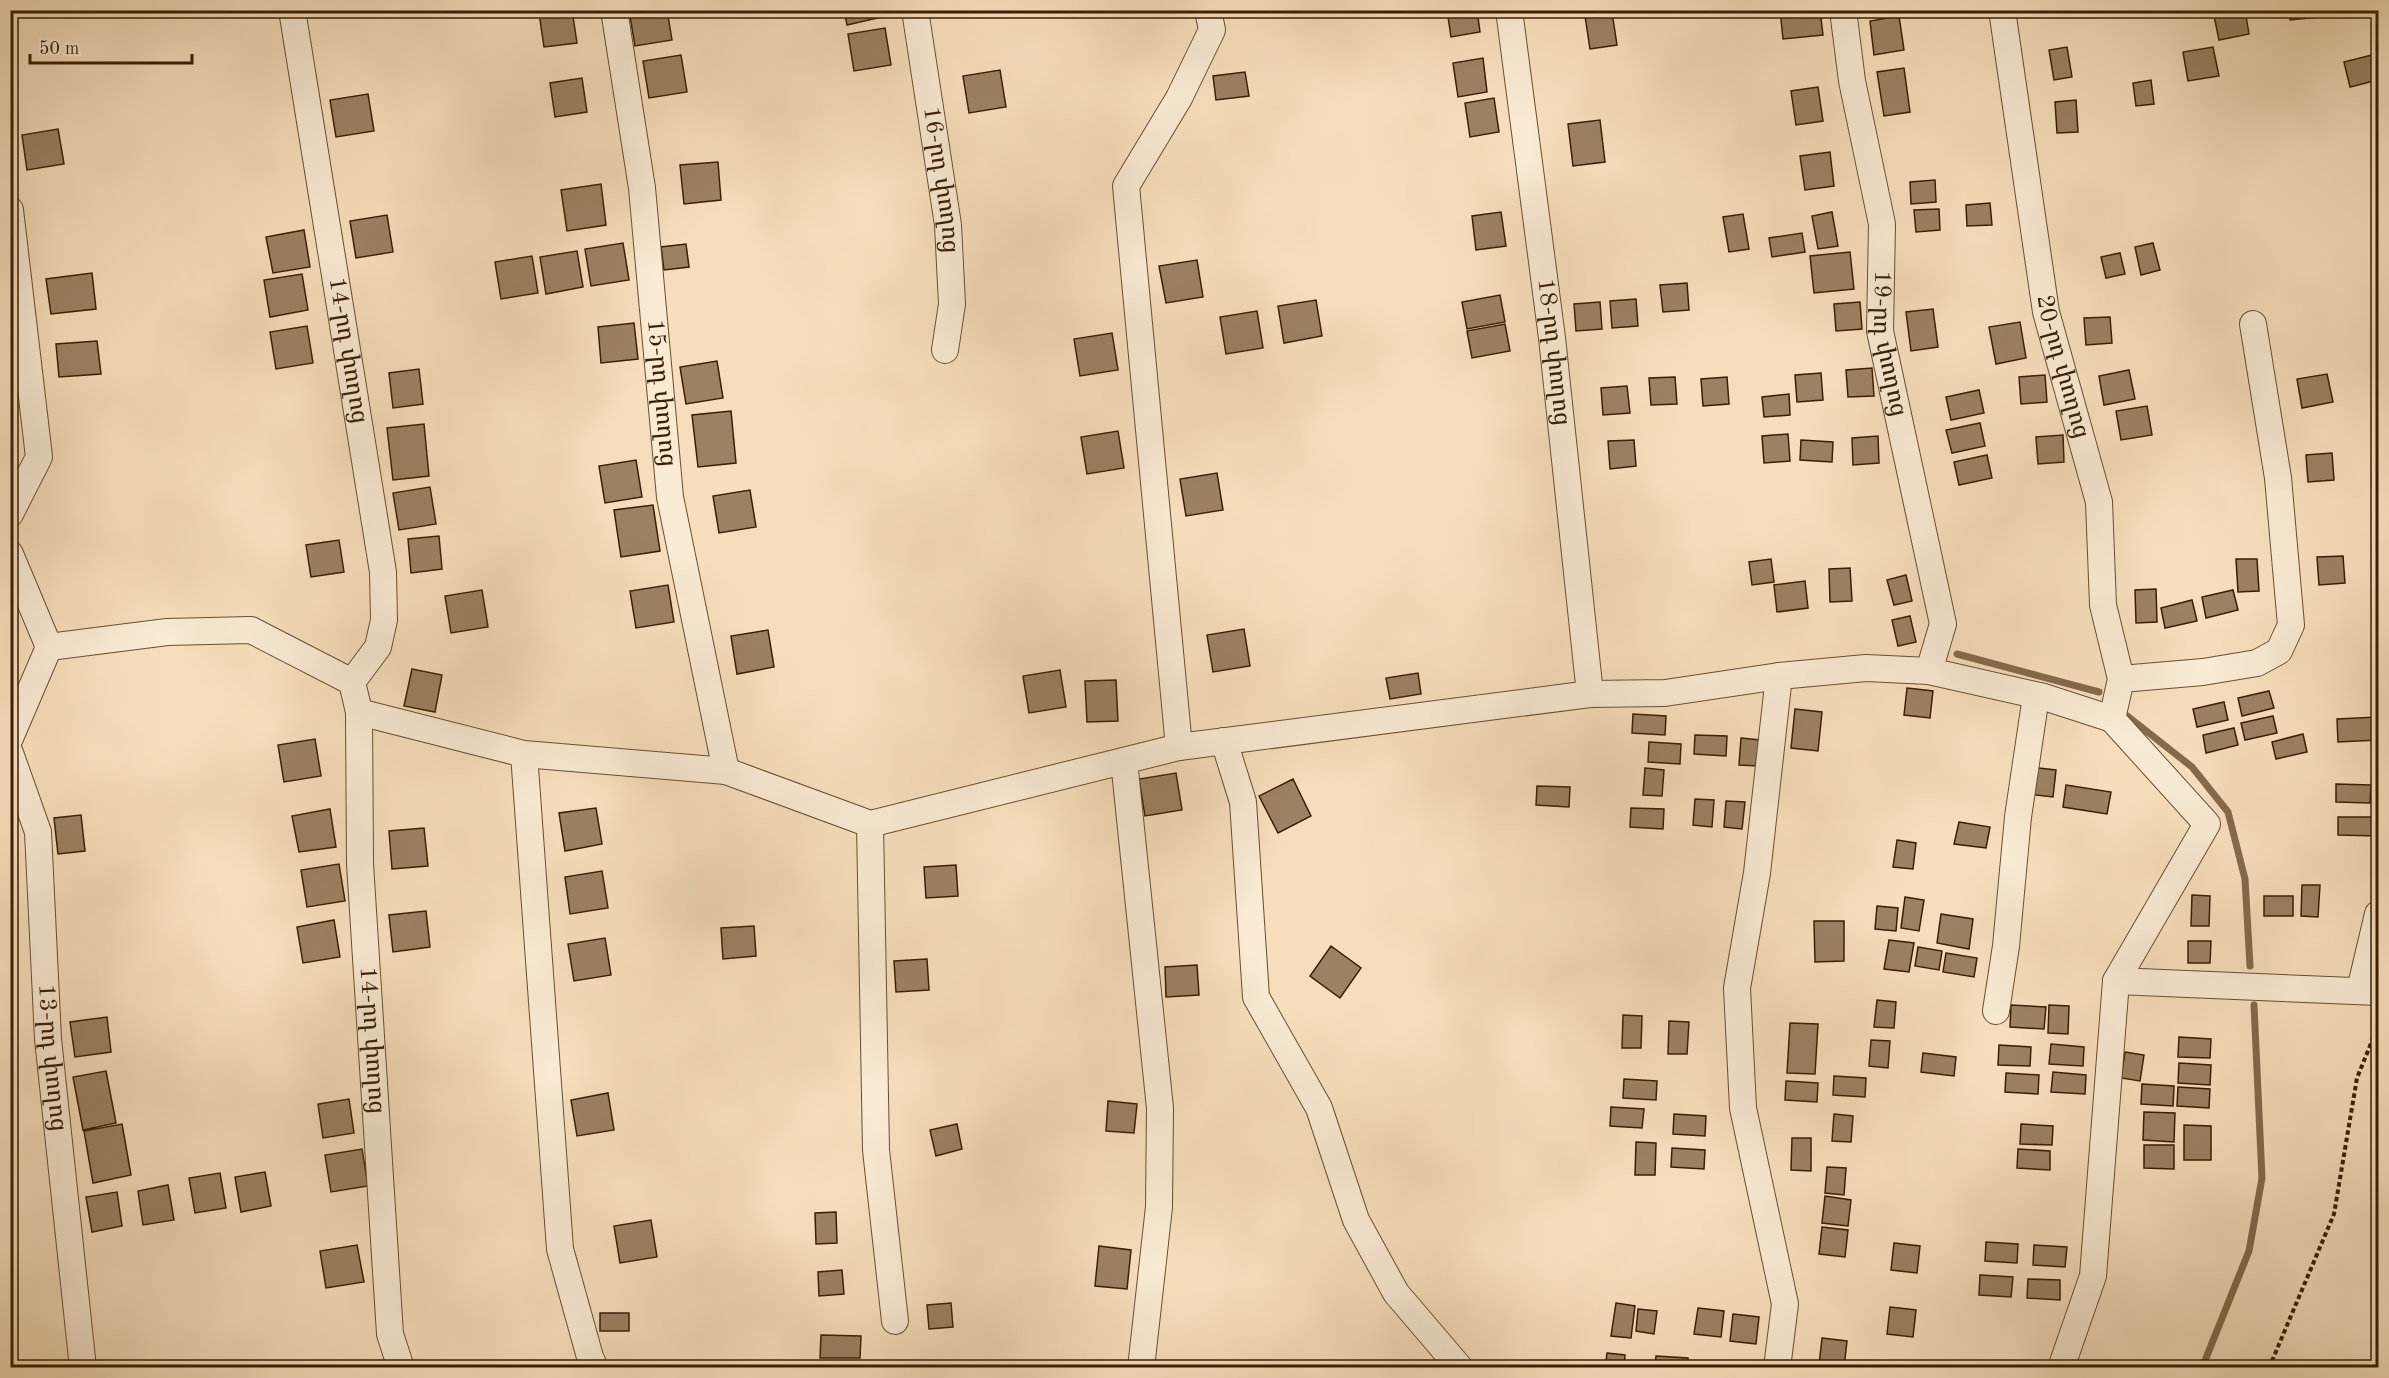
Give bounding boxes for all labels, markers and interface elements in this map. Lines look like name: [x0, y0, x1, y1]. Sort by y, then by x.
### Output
scale bar: [30, 27, 192, 65]
text: 50 m: [39, 40, 79, 58]
street label: 16-րդ փողոց: [918, 105, 961, 254]
street label: 19-րդ փողոց: [1868, 270, 1910, 419]
street label: 14-րդ փողոց: [323, 276, 371, 425]
street label: 18-րդ փողոց: [1532, 277, 1573, 427]
street label: 20-րդ փողոց: [2032, 293, 2093, 441]
street label: 15-րդ փողոց: [642, 318, 679, 468]
street label: 14-րդ փողոց: [355, 966, 388, 1115]
street label: 13-րդ փողոց: [33, 984, 70, 1133]

